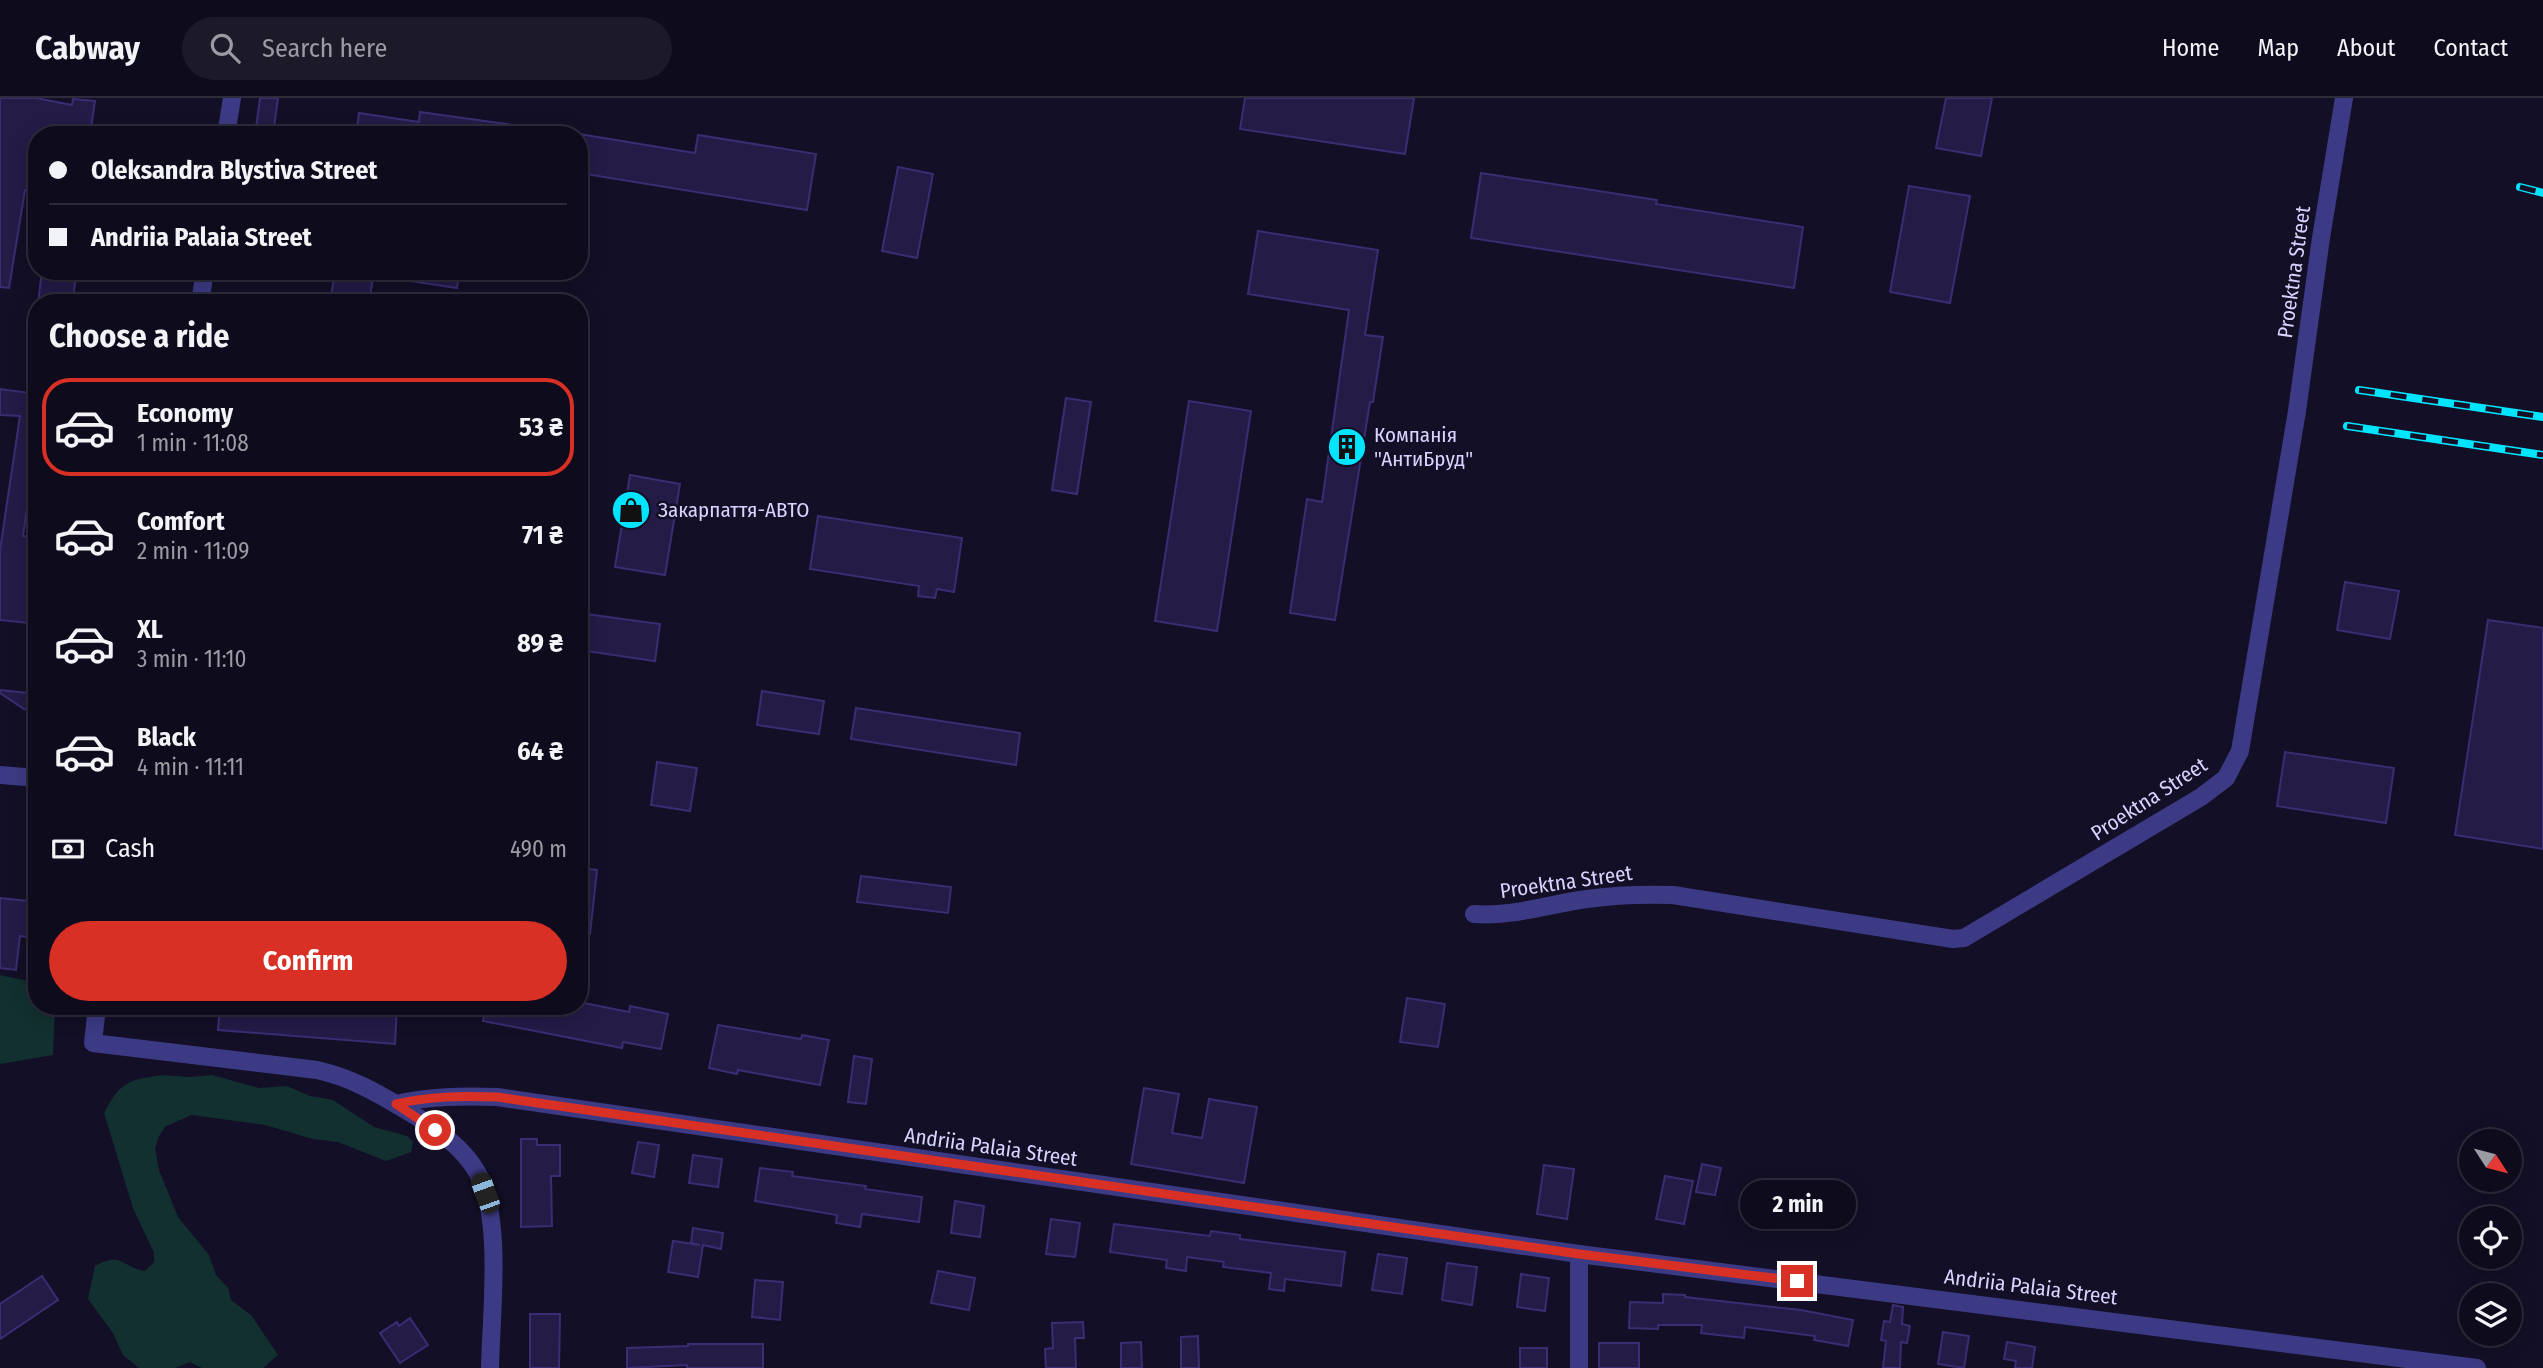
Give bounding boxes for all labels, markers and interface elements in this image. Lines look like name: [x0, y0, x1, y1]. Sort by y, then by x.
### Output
search box: [182, 17, 672, 80]
text: Cabway: [35, 28, 140, 68]
icon: search: [206, 29, 244, 67]
text: Search here: [262, 33, 387, 64]
text: Home: [2162, 34, 2219, 62]
text: Map: [2257, 34, 2299, 62]
text: About: [2337, 34, 2395, 62]
text: Contact: [2433, 34, 2508, 62]
text: Oleksandra Blystiva Street: [91, 155, 378, 186]
street label: Proektna Street: [2272, 204, 2316, 340]
text: Andriia Palaia Street: [91, 222, 312, 253]
text: Choose a ride: [49, 317, 230, 355]
icon: car: [53, 396, 116, 459]
text: Economy: [137, 398, 233, 429]
text: 53 ₴: [519, 412, 563, 443]
place label: Компанія "АнтиБруд": [1374, 422, 1473, 472]
building icon: Компанія "АнтиБруд": [1326, 426, 1368, 468]
text: 1 min · 11:08: [137, 429, 249, 457]
shop icon: Закарпаття-АВТО: [610, 489, 652, 531]
place label: Закарпаття-АВТО: [658, 497, 809, 523]
icon: car: [53, 504, 116, 567]
text: Comfort: [137, 506, 225, 537]
text: 71 ₴: [522, 520, 563, 551]
text: 2 min · 11:09: [137, 537, 249, 565]
icon: car: [53, 612, 116, 675]
text: XL: [137, 614, 163, 645]
text: 89 ₴: [517, 628, 563, 659]
text: 3 min · 11:10: [137, 645, 247, 673]
icon: car: [53, 720, 116, 783]
text: Black: [137, 722, 196, 753]
text: 64 ₴: [517, 736, 563, 767]
street label: Proektna Street: [2086, 752, 2212, 846]
text: 4 min · 11:11: [137, 753, 244, 781]
icon: cash: [49, 830, 87, 868]
text: Cash: [105, 833, 155, 864]
text: 490 m: [510, 835, 567, 863]
street label: Proektna Street: [1498, 860, 1634, 904]
button: Confirm: [49, 921, 567, 1001]
route start: [419, 1114, 451, 1146]
street label: Andriia Palaia Street: [903, 1122, 1079, 1172]
north arrow: [2459, 1129, 2522, 1192]
map controls: [2459, 1129, 2522, 1346]
car: [468, 1170, 503, 1216]
callout: 2 min: [1739, 1180, 1855, 1228]
text: 2 min: [1773, 1190, 1824, 1218]
button: locate: [2459, 1206, 2522, 1269]
street label: Andriia Palaia Street: [1943, 1263, 2119, 1311]
route end: [1781, 1265, 1813, 1297]
button: layers: [2459, 1283, 2522, 1346]

